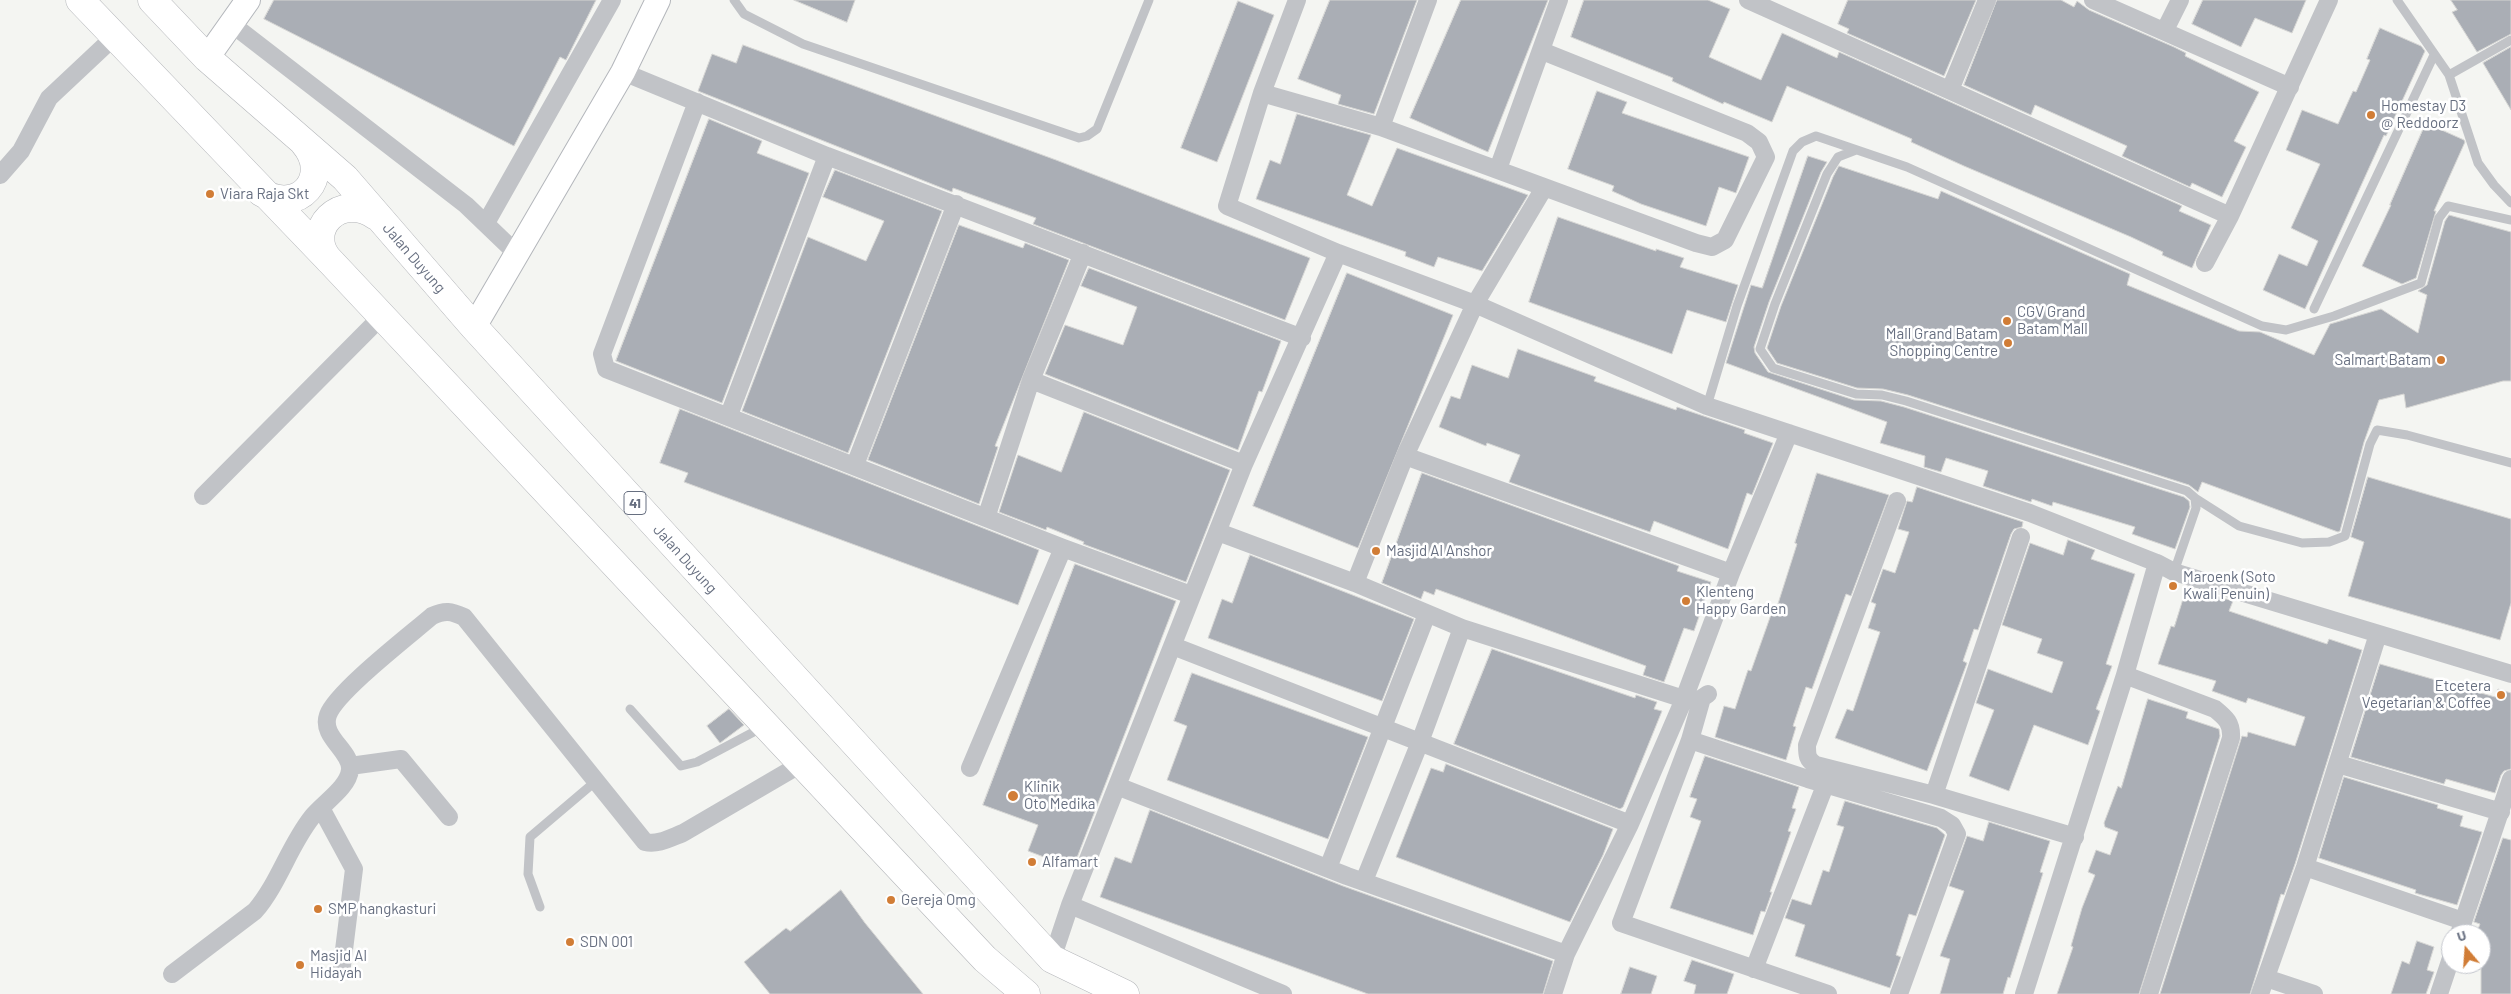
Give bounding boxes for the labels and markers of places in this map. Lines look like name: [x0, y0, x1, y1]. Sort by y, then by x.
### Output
place label: Homestay D3 @ Reddoorz: [2381, 97, 2466, 132]
marker: Homestay D3 @ Reddoorz: [2365, 109, 2377, 121]
place label: Viara Raja Skt: [220, 185, 309, 203]
marker: Viara Raja Skt: [204, 188, 216, 200]
place label: CGV Grand Batam Mall: [2017, 303, 2088, 338]
marker: CGV Grand Batam Mall: [2001, 315, 2013, 327]
place label: Mall Grand Batam Shopping Centre: [1886, 325, 1998, 360]
marker: Mall Grand Batam Shopping Centre: [2002, 337, 2014, 349]
place label: Salmart Batam: [2335, 351, 2431, 369]
marker: Salmart Batam: [2435, 354, 2447, 366]
place label: Masjid Al Anshor: [1386, 542, 1492, 560]
marker: Masjid Al Anshor: [1370, 545, 1382, 557]
place label: Maroenk (Soto Kwali Penuin): [2183, 568, 2276, 603]
marker: Maroenk (Soto Kwali Penuin): [2167, 580, 2179, 592]
place label: Klenteng Happy Garden: [1696, 583, 1786, 618]
marker: Klenteng Happy Garden: [1680, 595, 1692, 607]
place label: Etcetera Vegetarian & Coffee: [2362, 677, 2491, 712]
marker: Etcetera Vegetarian & Coffee: [2495, 689, 2507, 701]
place label: Klinik Oto Medika: [1024, 778, 1096, 813]
marker: Klinik Oto Medika: [1006, 789, 1020, 803]
place label: Alfamart: [1042, 853, 1098, 871]
marker: Alfamart: [1026, 856, 1038, 868]
place label: Gereja Omg: [901, 891, 976, 909]
marker: Gereja Omg: [885, 894, 897, 906]
place label: SMP hangkasturi: [328, 900, 436, 918]
marker: SMP hangkasturi: [312, 903, 324, 915]
place label: SDN 001: [580, 933, 633, 951]
marker: SDN 001: [564, 936, 576, 948]
place label: Masjid Al Hidayah: [310, 947, 367, 982]
marker: Masjid Al Hidayah: [294, 959, 306, 971]

